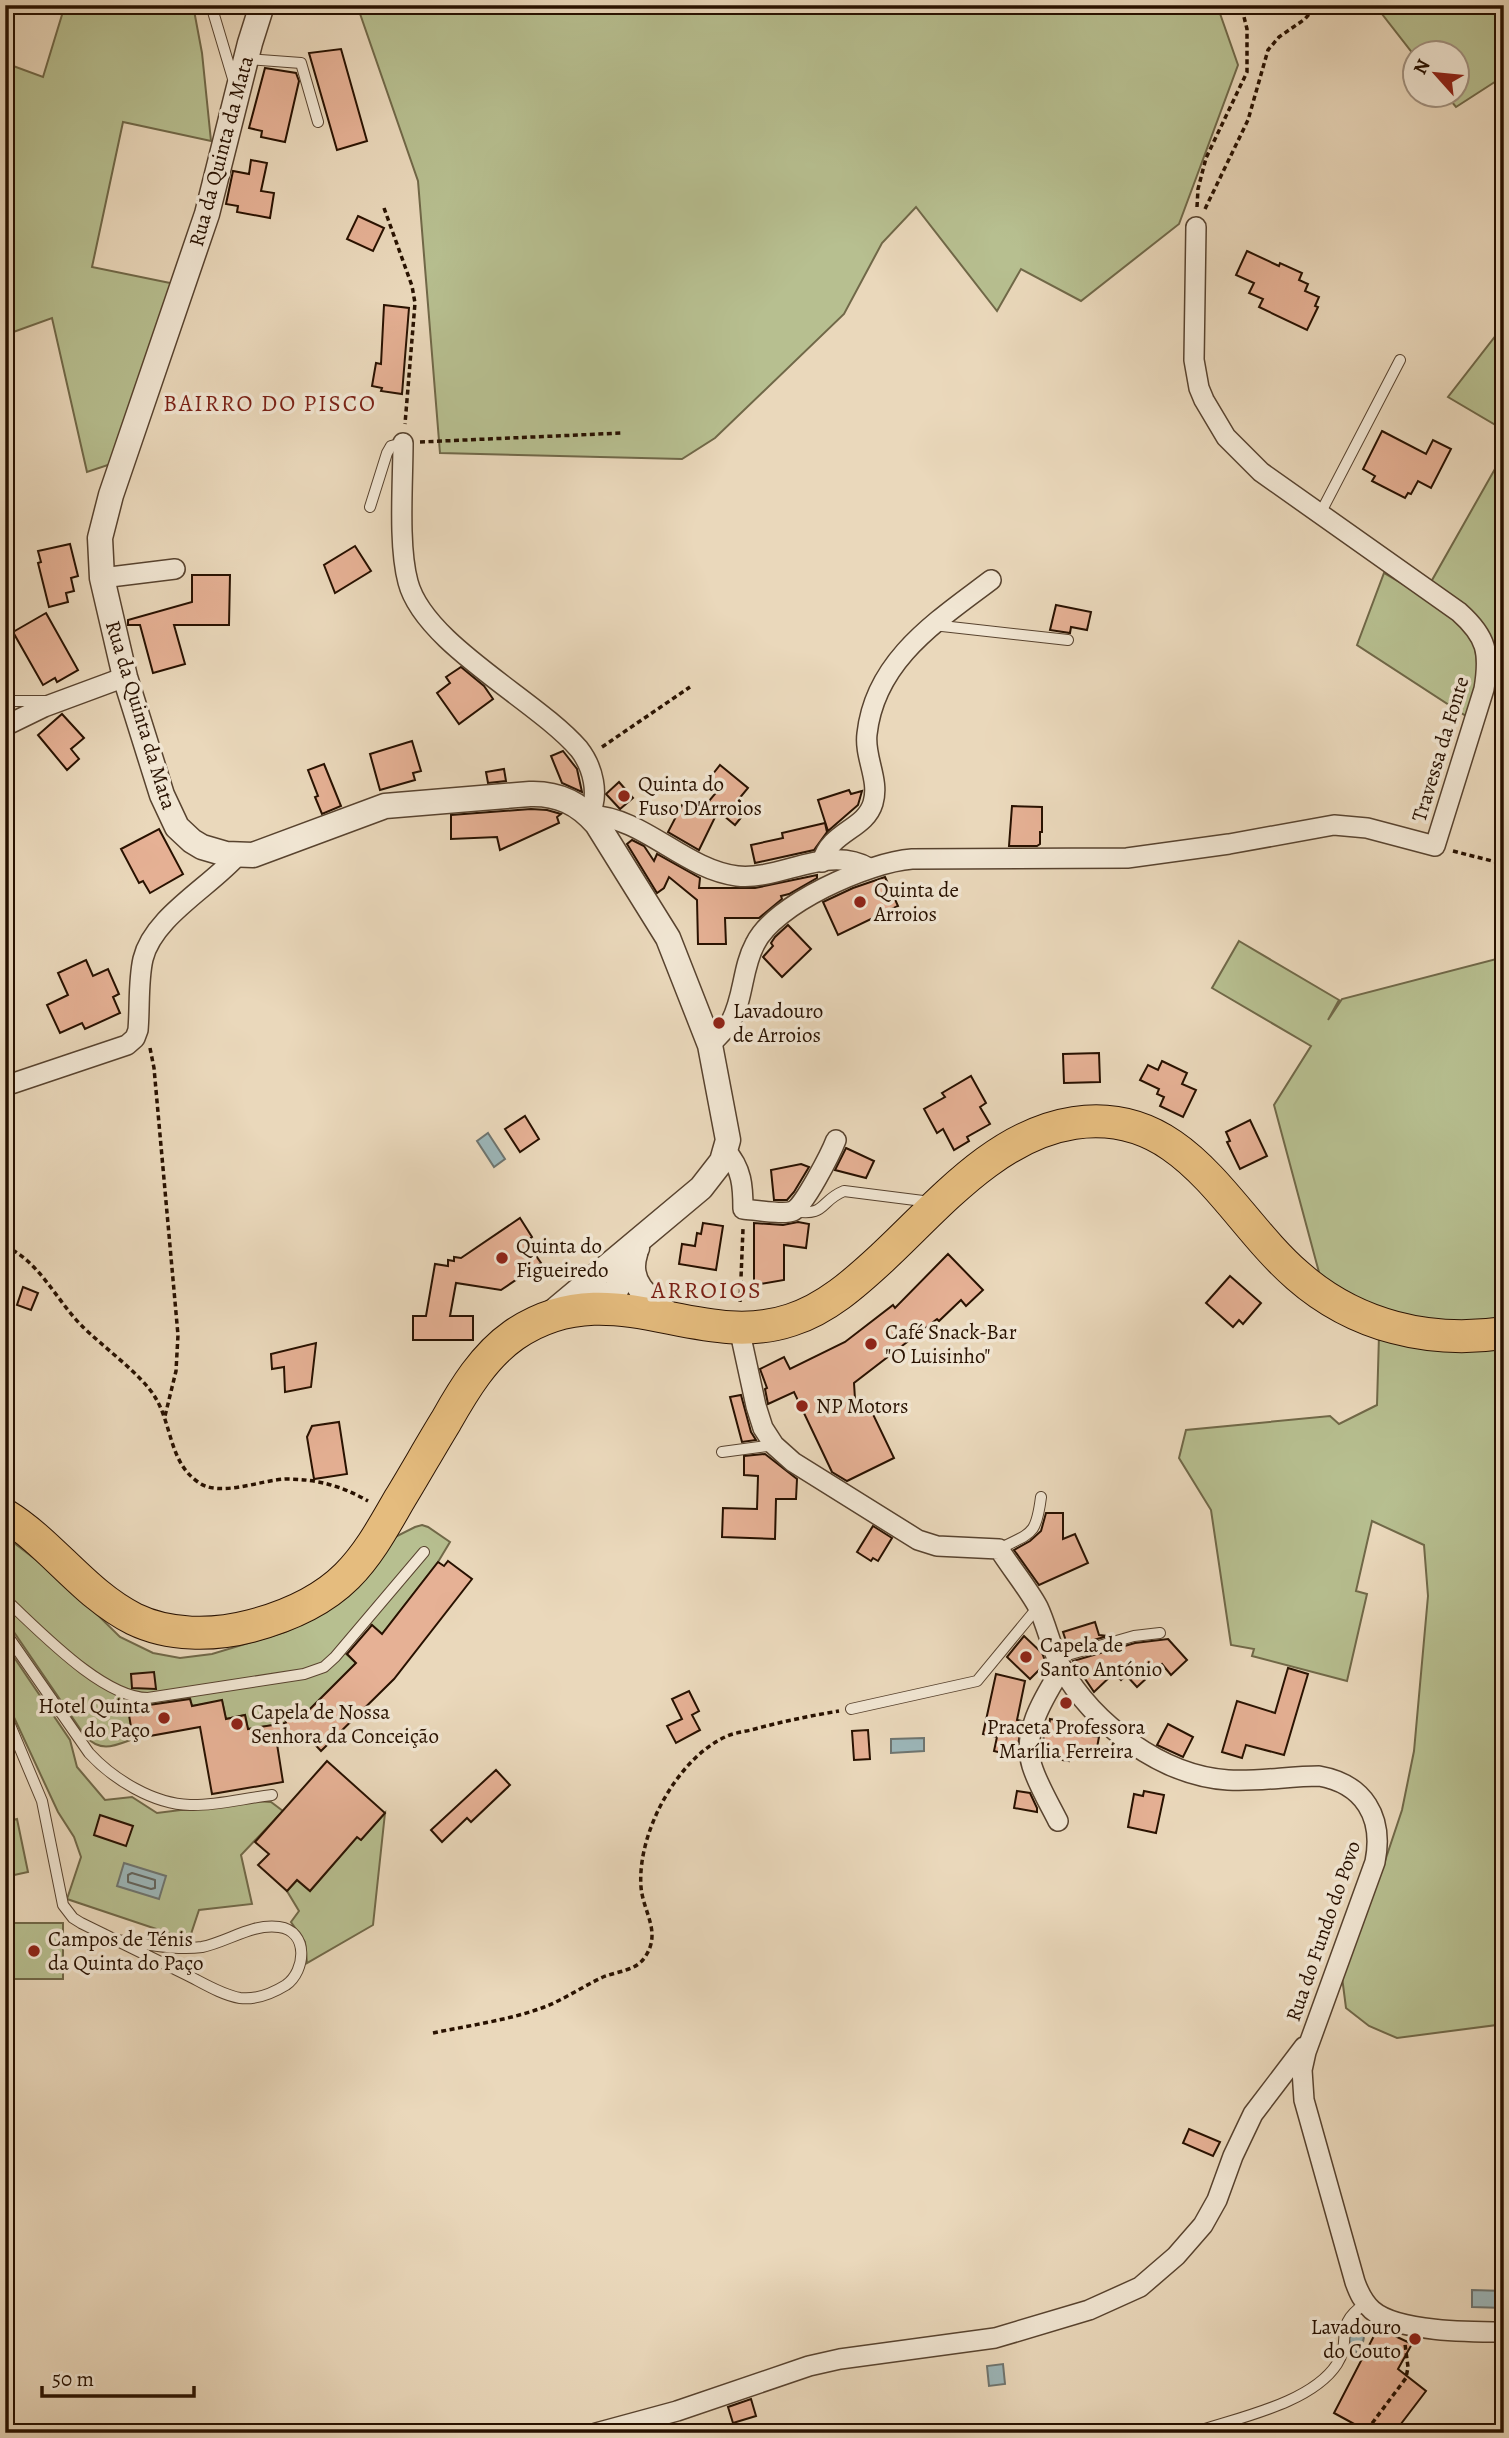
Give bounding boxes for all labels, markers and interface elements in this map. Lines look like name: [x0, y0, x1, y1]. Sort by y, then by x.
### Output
north arrow: [1400, 38, 1470, 108]
street label: Rua da Quinta da Mata: [182, 52, 260, 249]
text: N: [1407, 55, 1437, 79]
district label: BAIRRO DO PISCO: [163, 388, 377, 419]
street label: Rua da Quinta da Mata: [99, 617, 183, 813]
street label: Travessa da Fonte: [1405, 673, 1475, 825]
place label: Quinta do Fuso D'Arroios: [638, 770, 762, 822]
marker: Quinta do Fuso D'Arroios: [616, 788, 632, 804]
place label: Quinta de Arroios: [873, 876, 959, 928]
marker: Quinta de Arroios: [852, 894, 868, 910]
place label: Lavadouro de Arroios: [733, 997, 823, 1049]
marker: Lavadouro de Arroios: [711, 1015, 727, 1031]
place label: Quinta do Figueiredo: [516, 1232, 608, 1284]
marker: Quinta do Figueiredo: [494, 1250, 510, 1266]
district label: ARROIOS: [650, 1274, 763, 1306]
place label: Café Snack-Bar "O Luisinho": [885, 1318, 1017, 1370]
marker: Café Snack-Bar "O Luisinho": [863, 1336, 879, 1352]
place label: NP Motors: [816, 1392, 909, 1420]
marker: NP Motors: [794, 1398, 810, 1414]
place label: Capela de Santo António: [1040, 1631, 1162, 1683]
marker: Capela de Santo António: [1018, 1649, 1034, 1665]
place label: Hotel Quinta do Paço: [38, 1692, 150, 1744]
marker: Praceta Professora Marília Ferreira: [1058, 1695, 1074, 1711]
place label: Capela de Nossa Senhora da Conceição: [251, 1698, 439, 1750]
marker: Hotel Quinta do Paço: [156, 1710, 172, 1726]
place label: Praceta Professora Marília Ferreira: [987, 1713, 1145, 1765]
marker: Capela de Nossa Senhora da Conceição: [229, 1716, 245, 1732]
street label: Rua do Fundo do Povo: [1279, 1837, 1367, 2025]
place label: Campos de Ténis da Quinta do Paço: [48, 1925, 203, 1977]
marker: Campos de Ténis da Quinta do Paço: [26, 1943, 42, 1959]
place label: Lavadouro do Couto: [1311, 2313, 1401, 2365]
marker: Lavadouro do Couto: [1407, 2331, 1423, 2347]
scale bar: [42, 2354, 194, 2398]
text: 50 m: [52, 2365, 94, 2393]

